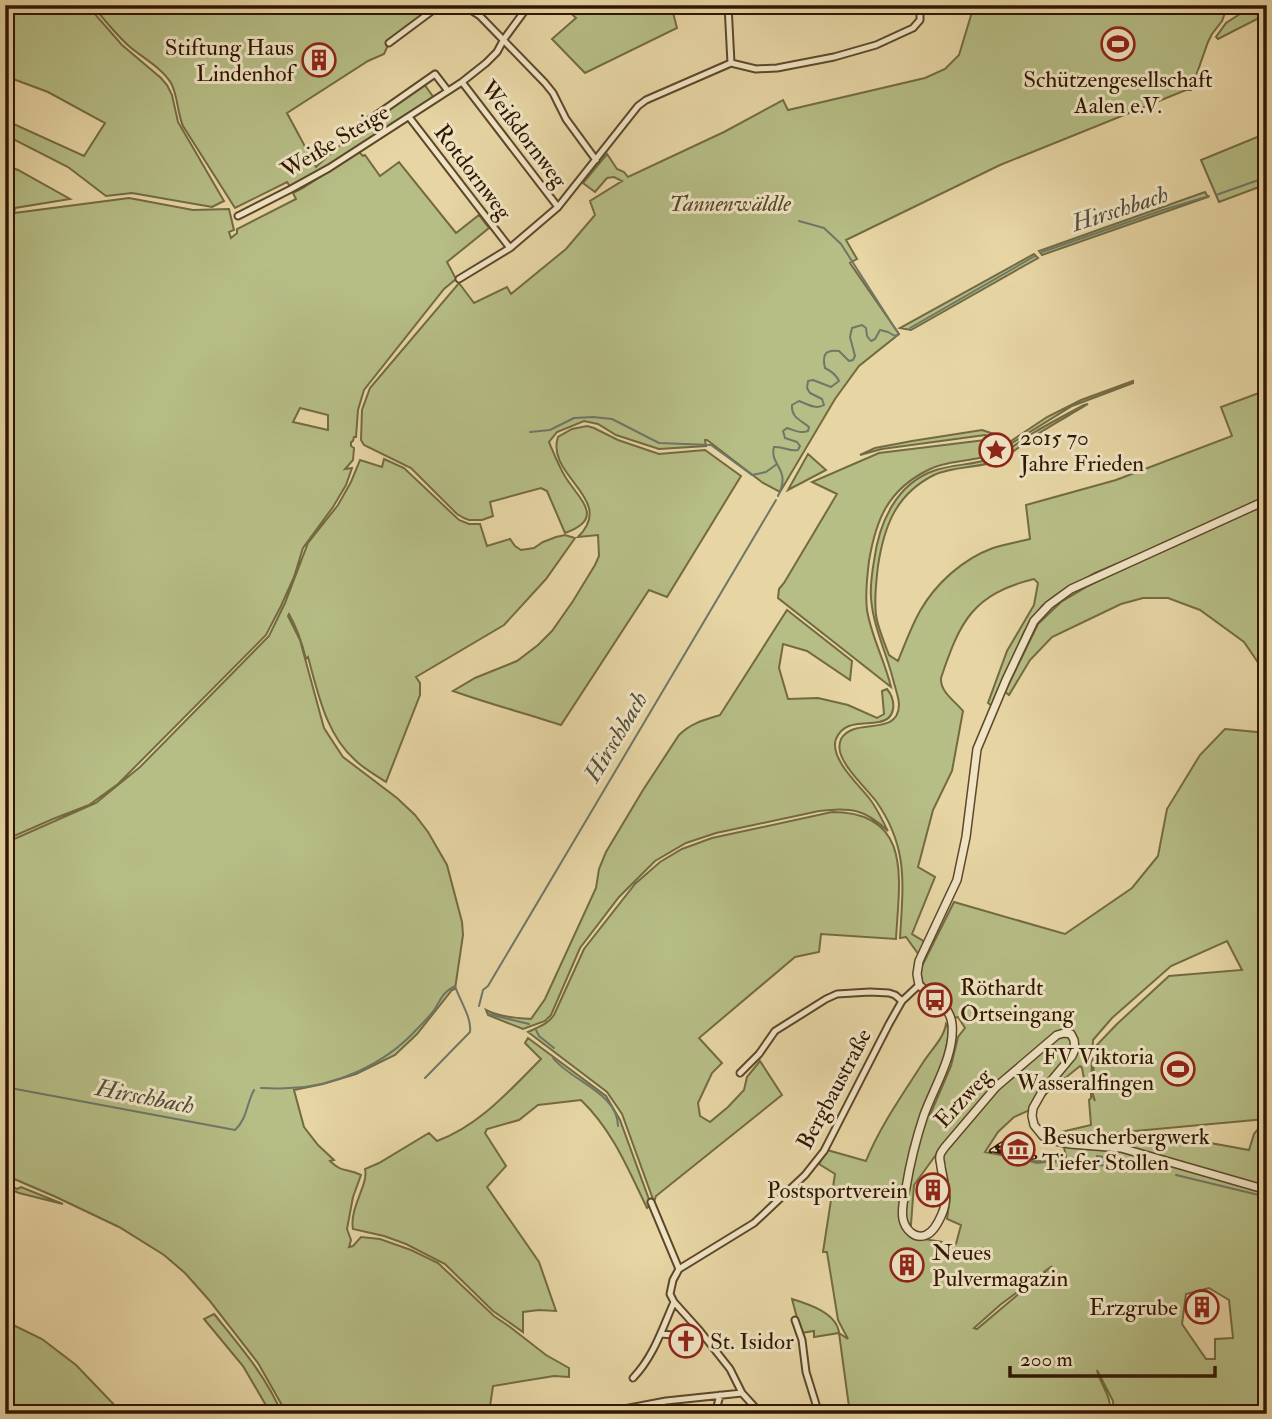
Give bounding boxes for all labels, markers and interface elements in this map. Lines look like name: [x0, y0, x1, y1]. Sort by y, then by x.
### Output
sports icon: Schützengesellschaft Aalen e.V.: [1099, 25, 1137, 63]
place label: Stiftung Haus Lindenhof: [165, 33, 298, 88]
building icon: Stiftung Haus Lindenhof: [300, 41, 338, 79]
place label: Schützengesellschaft Aalen e.V.: [1023, 65, 1213, 120]
street label: Weißdornweg: [474, 74, 574, 194]
street label: Weiße Steige: [275, 97, 395, 185]
street label: Rotdornweg: [428, 118, 519, 226]
water label: Hirschbach: [1067, 179, 1173, 239]
park label: Tannenwäldle: [669, 189, 791, 218]
place label: 2015 70 Jahre Frieden: [1019, 423, 1144, 478]
place icon: 2015 70 Jahre Frieden: [977, 431, 1015, 469]
water label: Hirschbach: [576, 686, 655, 789]
place label: Röthardt Ortseingang: [960, 973, 1075, 1028]
bus stop icon: Röthardt Ortseingang: [916, 981, 954, 1019]
street label: Bergbaustraße: [790, 1023, 878, 1154]
place label: FV Viktoria Wasseralfingen: [1016, 1042, 1155, 1097]
sports icon: FV Viktoria Wasseralfingen: [1159, 1050, 1197, 1088]
street label: Erzweg: [928, 1062, 998, 1134]
water label: Hirschbach: [92, 1072, 197, 1122]
place label: Besucherbergwerk Tiefer Stollen: [1042, 1122, 1210, 1177]
museum icon: Besucherbergwerk Tiefer Stollen: [999, 1130, 1037, 1168]
building icon: Postsportverein: [914, 1171, 952, 1209]
place label: Postsportverein: [767, 1176, 908, 1206]
place label: Neues Pulvermagazin: [932, 1238, 1068, 1293]
building icon: Neues Pulvermagazin: [888, 1246, 926, 1284]
building icon: Erzgrube: [1183, 1288, 1221, 1326]
place label: Erzgrube: [1089, 1293, 1178, 1322]
church icon: St. Isidor: [667, 1322, 705, 1360]
place label: St. Isidor: [710, 1327, 794, 1356]
scale bar: [1010, 1335, 1214, 1379]
text: 200 m: [1020, 1346, 1073, 1373]

